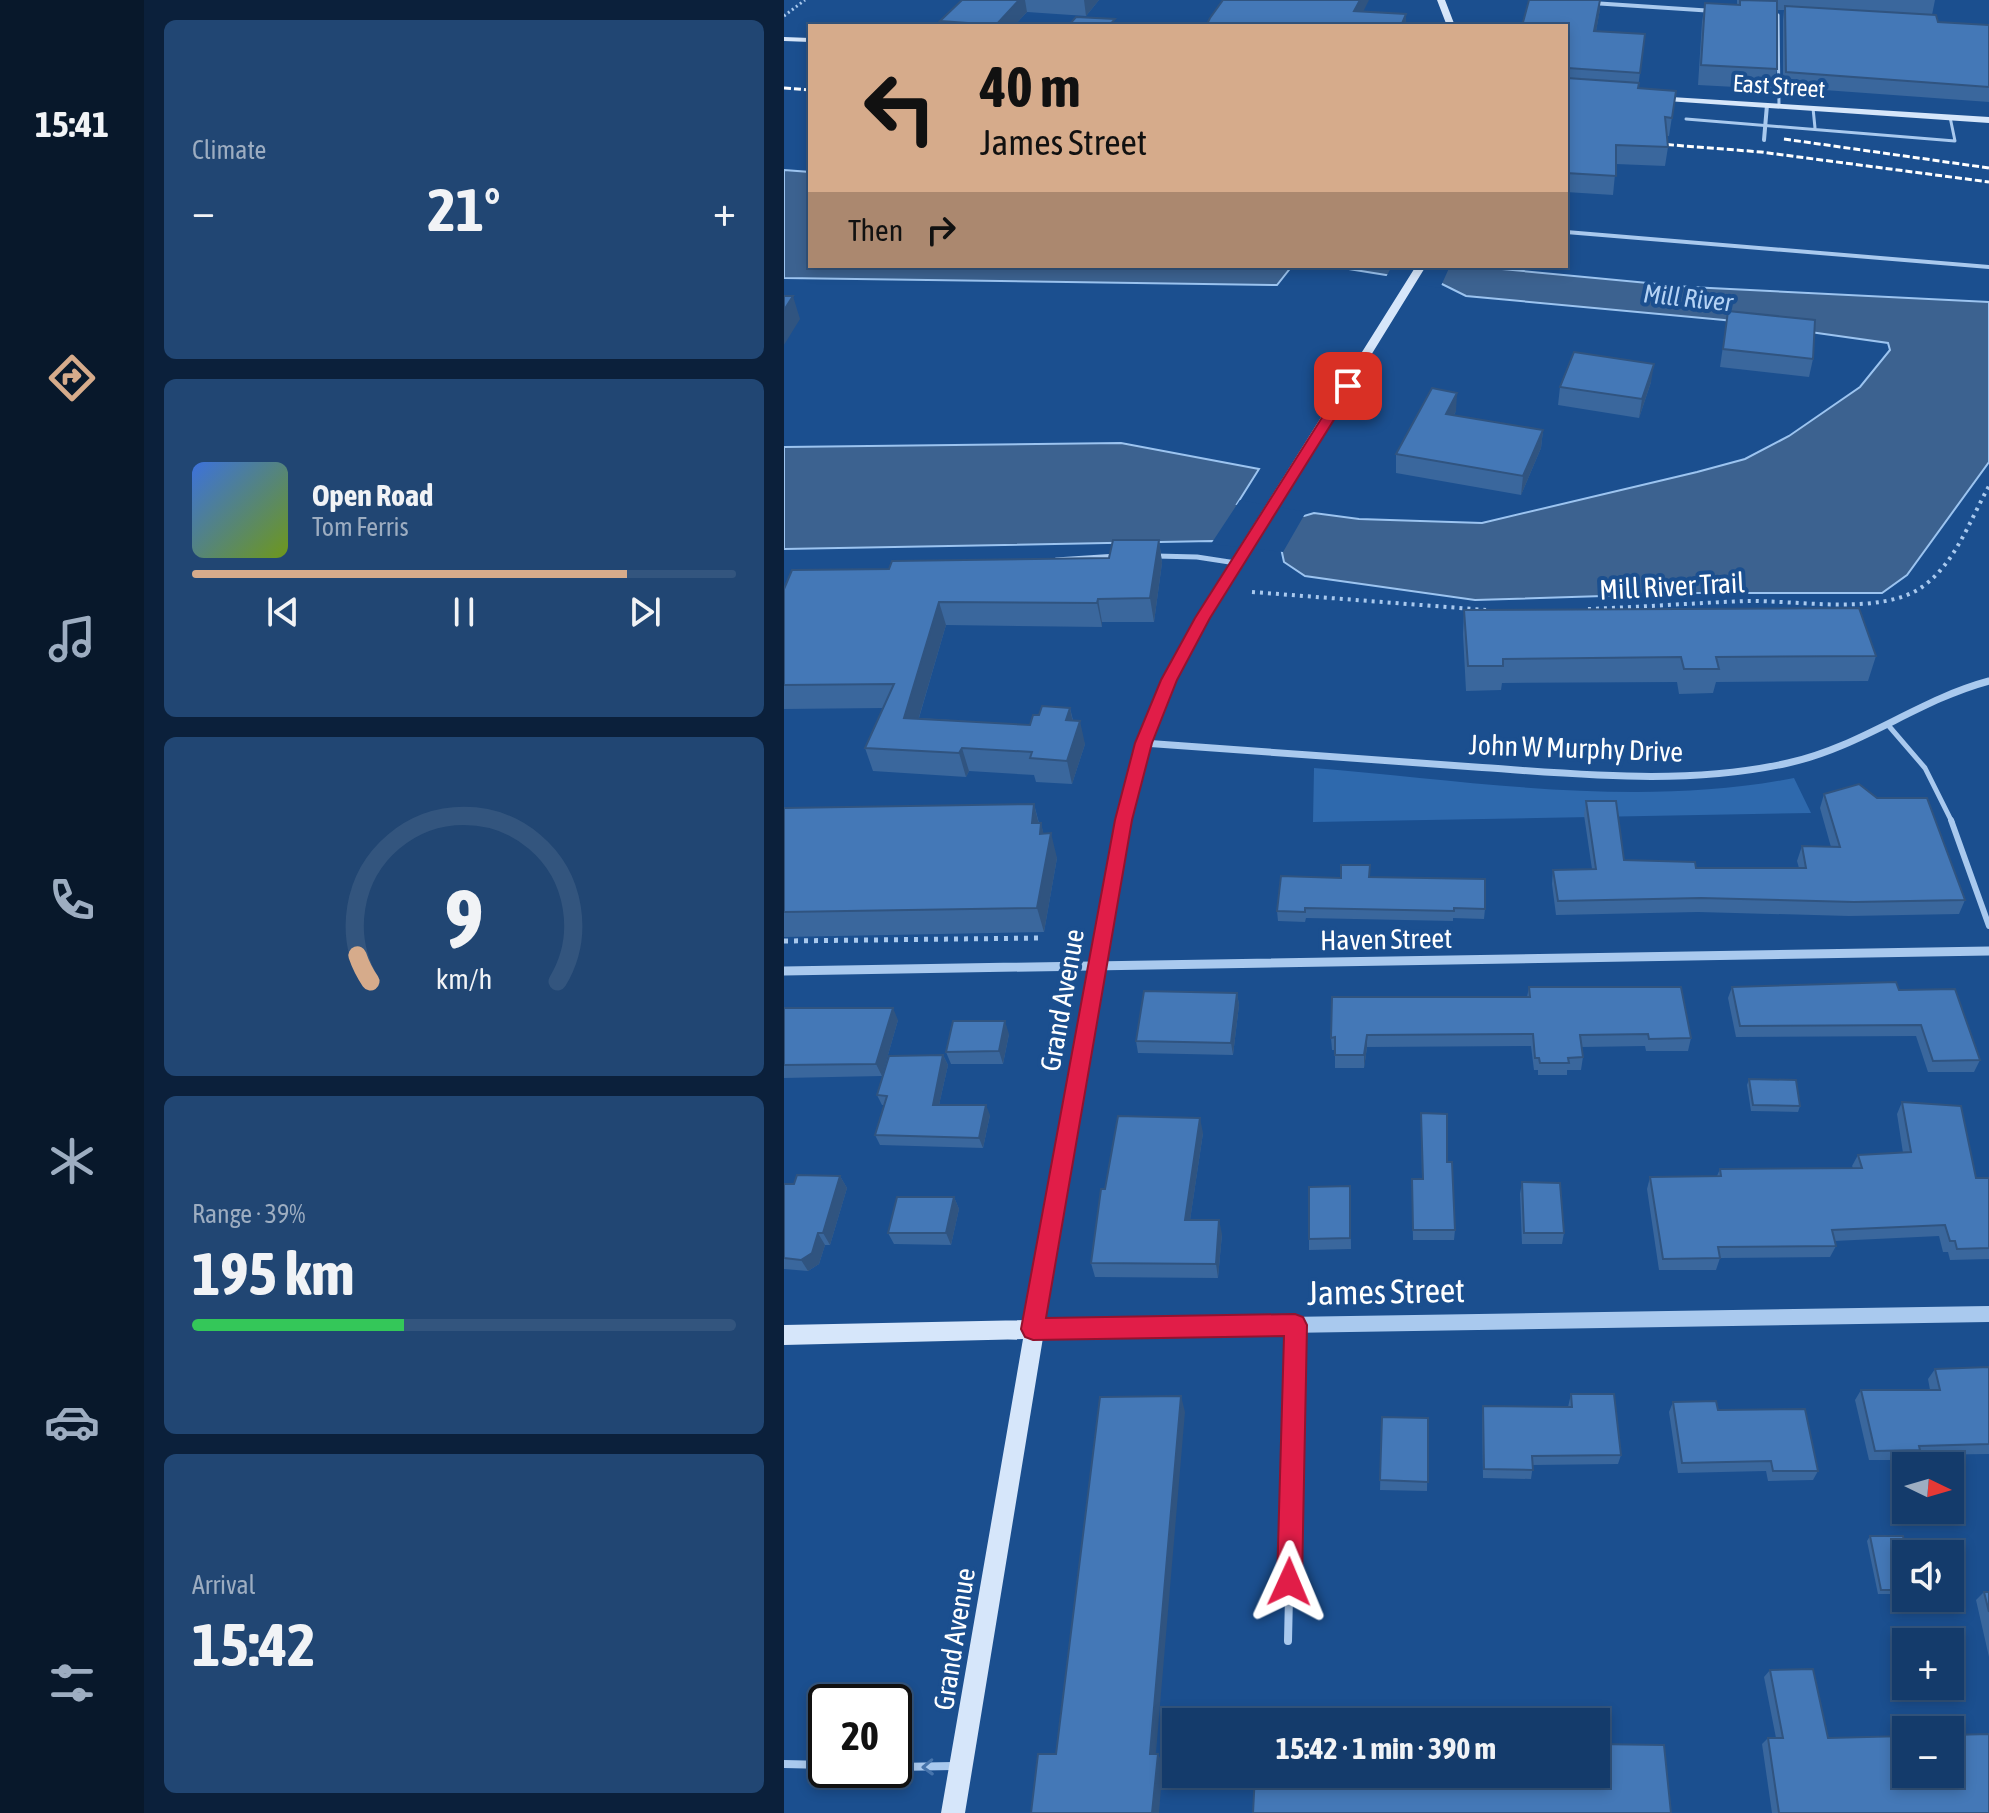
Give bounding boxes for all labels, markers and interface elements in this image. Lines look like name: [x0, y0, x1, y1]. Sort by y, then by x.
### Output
text: 40 m: [980, 55, 1081, 119]
icon: left: [848, 56, 952, 160]
street label: East Street: [1732, 69, 1826, 103]
text: 15:41: [35, 103, 109, 145]
text: James Street: [980, 121, 1147, 163]
text: Climate: [192, 135, 266, 165]
text: 21°: [428, 175, 500, 244]
text: −: [192, 185, 215, 235]
text: +: [713, 185, 736, 235]
icon: right: [919, 208, 963, 252]
text: Then: [848, 213, 903, 247]
water label: Mill River: [1642, 278, 1735, 318]
icon: directions: [44, 350, 100, 406]
pin: [1314, 352, 1382, 420]
icon: arrive: [1326, 364, 1370, 408]
text: Open Road: [312, 478, 433, 512]
text: Tom Ferris: [312, 512, 409, 542]
street label: Mill River Trail: [1598, 566, 1746, 606]
icon: previous: [261, 590, 305, 634]
icon: pause: [442, 590, 486, 634]
icon: next: [623, 590, 667, 634]
icon: music: [44, 611, 100, 667]
street label: John W Murphy Drive: [1468, 728, 1684, 768]
text: 9: [444, 870, 484, 966]
icon: phone: [44, 872, 100, 928]
street label: Haven Street: [1320, 922, 1452, 956]
street label: Grand Avenue: [1034, 926, 1090, 1074]
text: km/h: [436, 963, 492, 996]
icon: climate: [44, 1133, 100, 1189]
text: Range · 39%: [192, 1199, 305, 1229]
text: 195 km: [192, 1239, 354, 1308]
street label: James Street: [1307, 1270, 1465, 1312]
icon: car: [44, 1394, 100, 1450]
north arrow: [1892, 1452, 1964, 1524]
map controls: [1892, 1452, 1964, 1788]
position arrow: [1247, 1540, 1331, 1624]
button: sound: [1892, 1540, 1964, 1612]
street label: Grand Avenue: [927, 1565, 981, 1713]
text: Arrival: [192, 1570, 256, 1600]
text: 15:42: [192, 1610, 315, 1679]
button: +: [1892, 1628, 1964, 1700]
icon: filters: [44, 1655, 100, 1711]
speed limit sign: 20: [808, 1684, 912, 1788]
button: −: [1892, 1716, 1964, 1788]
text: 15:42 · 1 min · 390 m: [1276, 1731, 1496, 1765]
one-way arrow: [921, 1758, 934, 1775]

